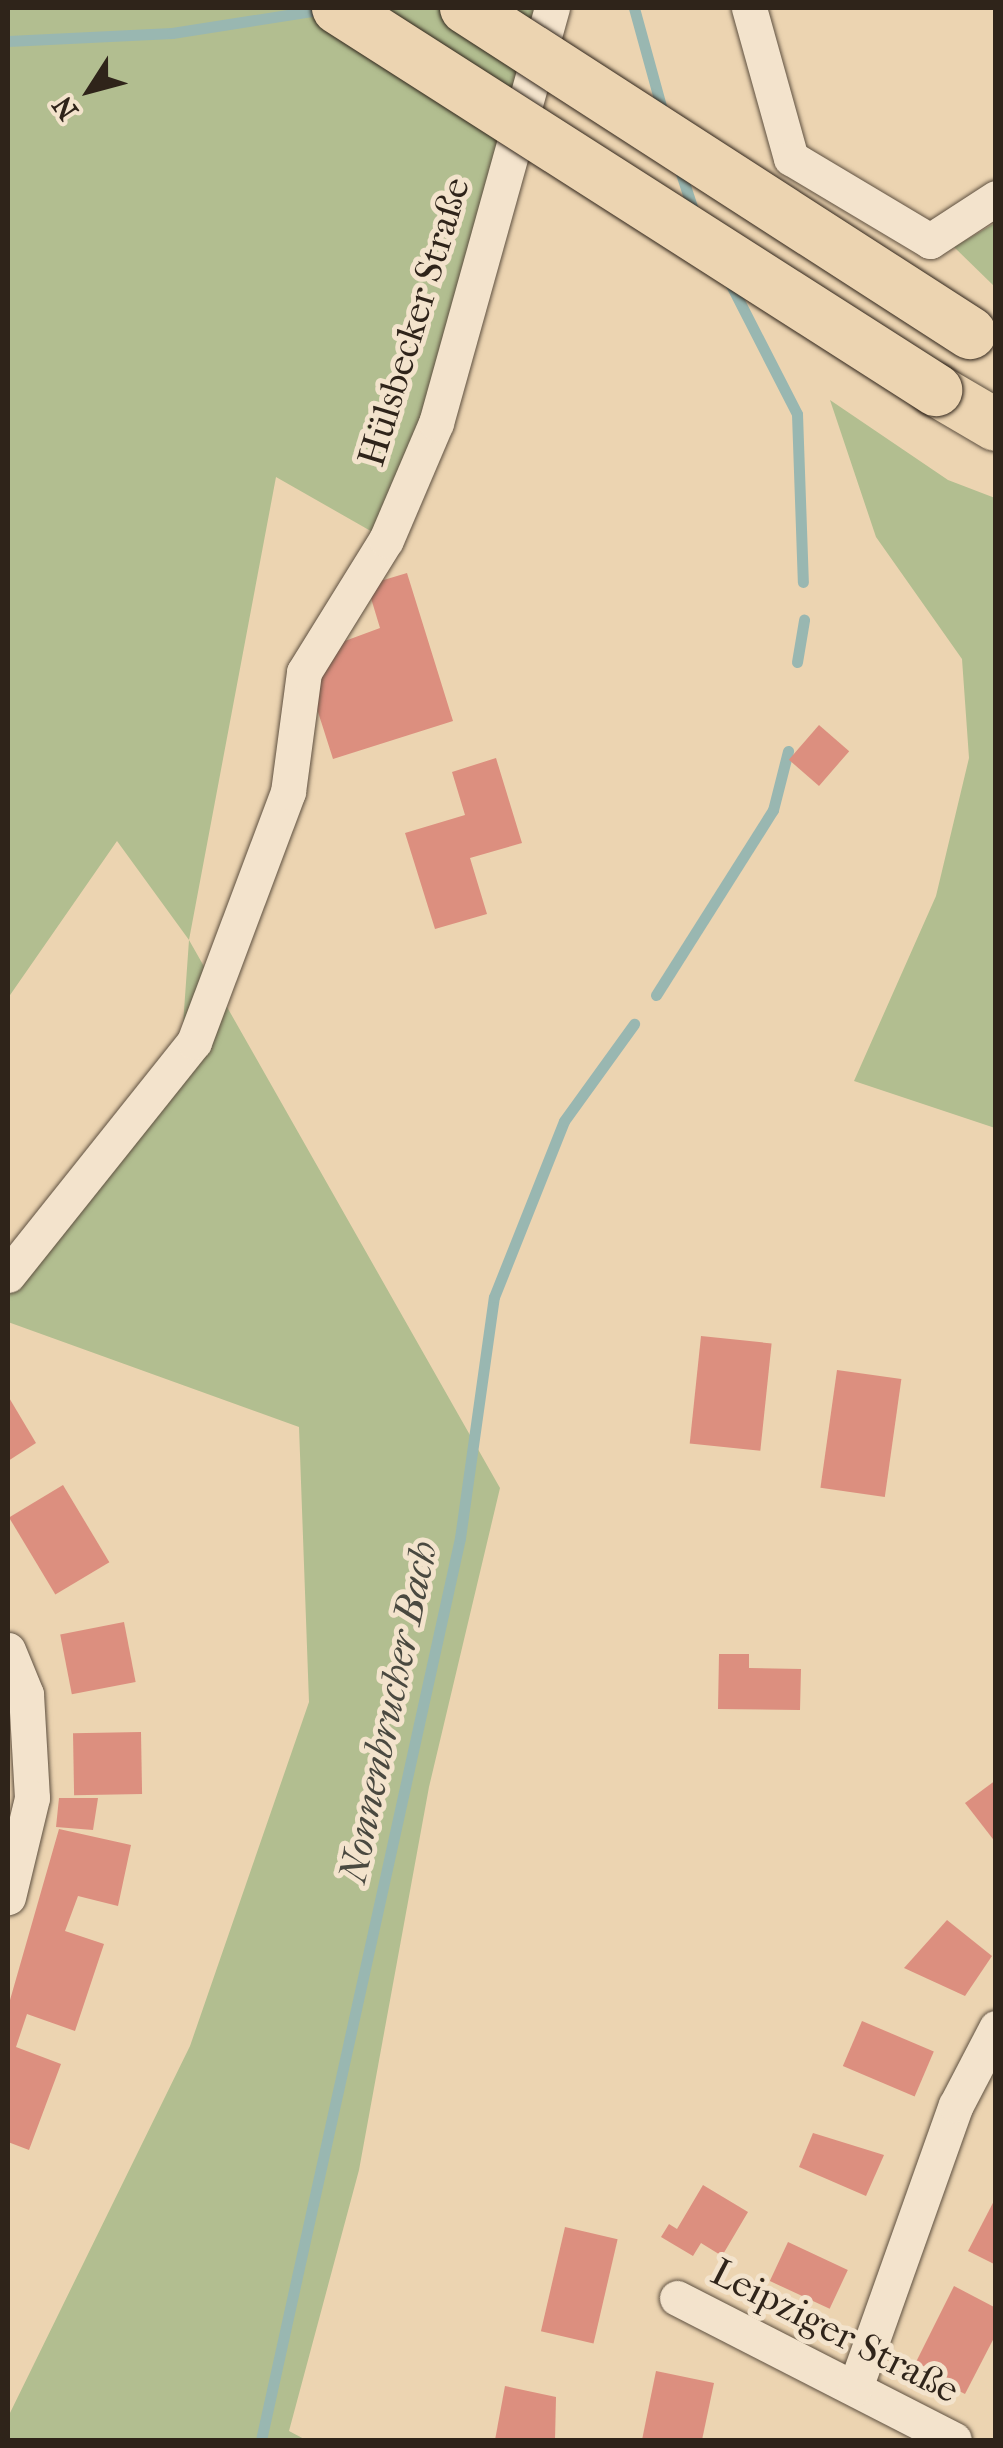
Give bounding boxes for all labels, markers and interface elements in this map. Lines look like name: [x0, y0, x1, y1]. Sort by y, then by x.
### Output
north arrow: [40, 40, 140, 140]
text: N: [46, 90, 85, 126]
street label: Hülsbecker Straße: [348, 172, 480, 472]
water label: Nonnenbrucher Bach: [328, 1537, 448, 1887]
street label: Leipziger Straße: [704, 2249, 966, 2413]

